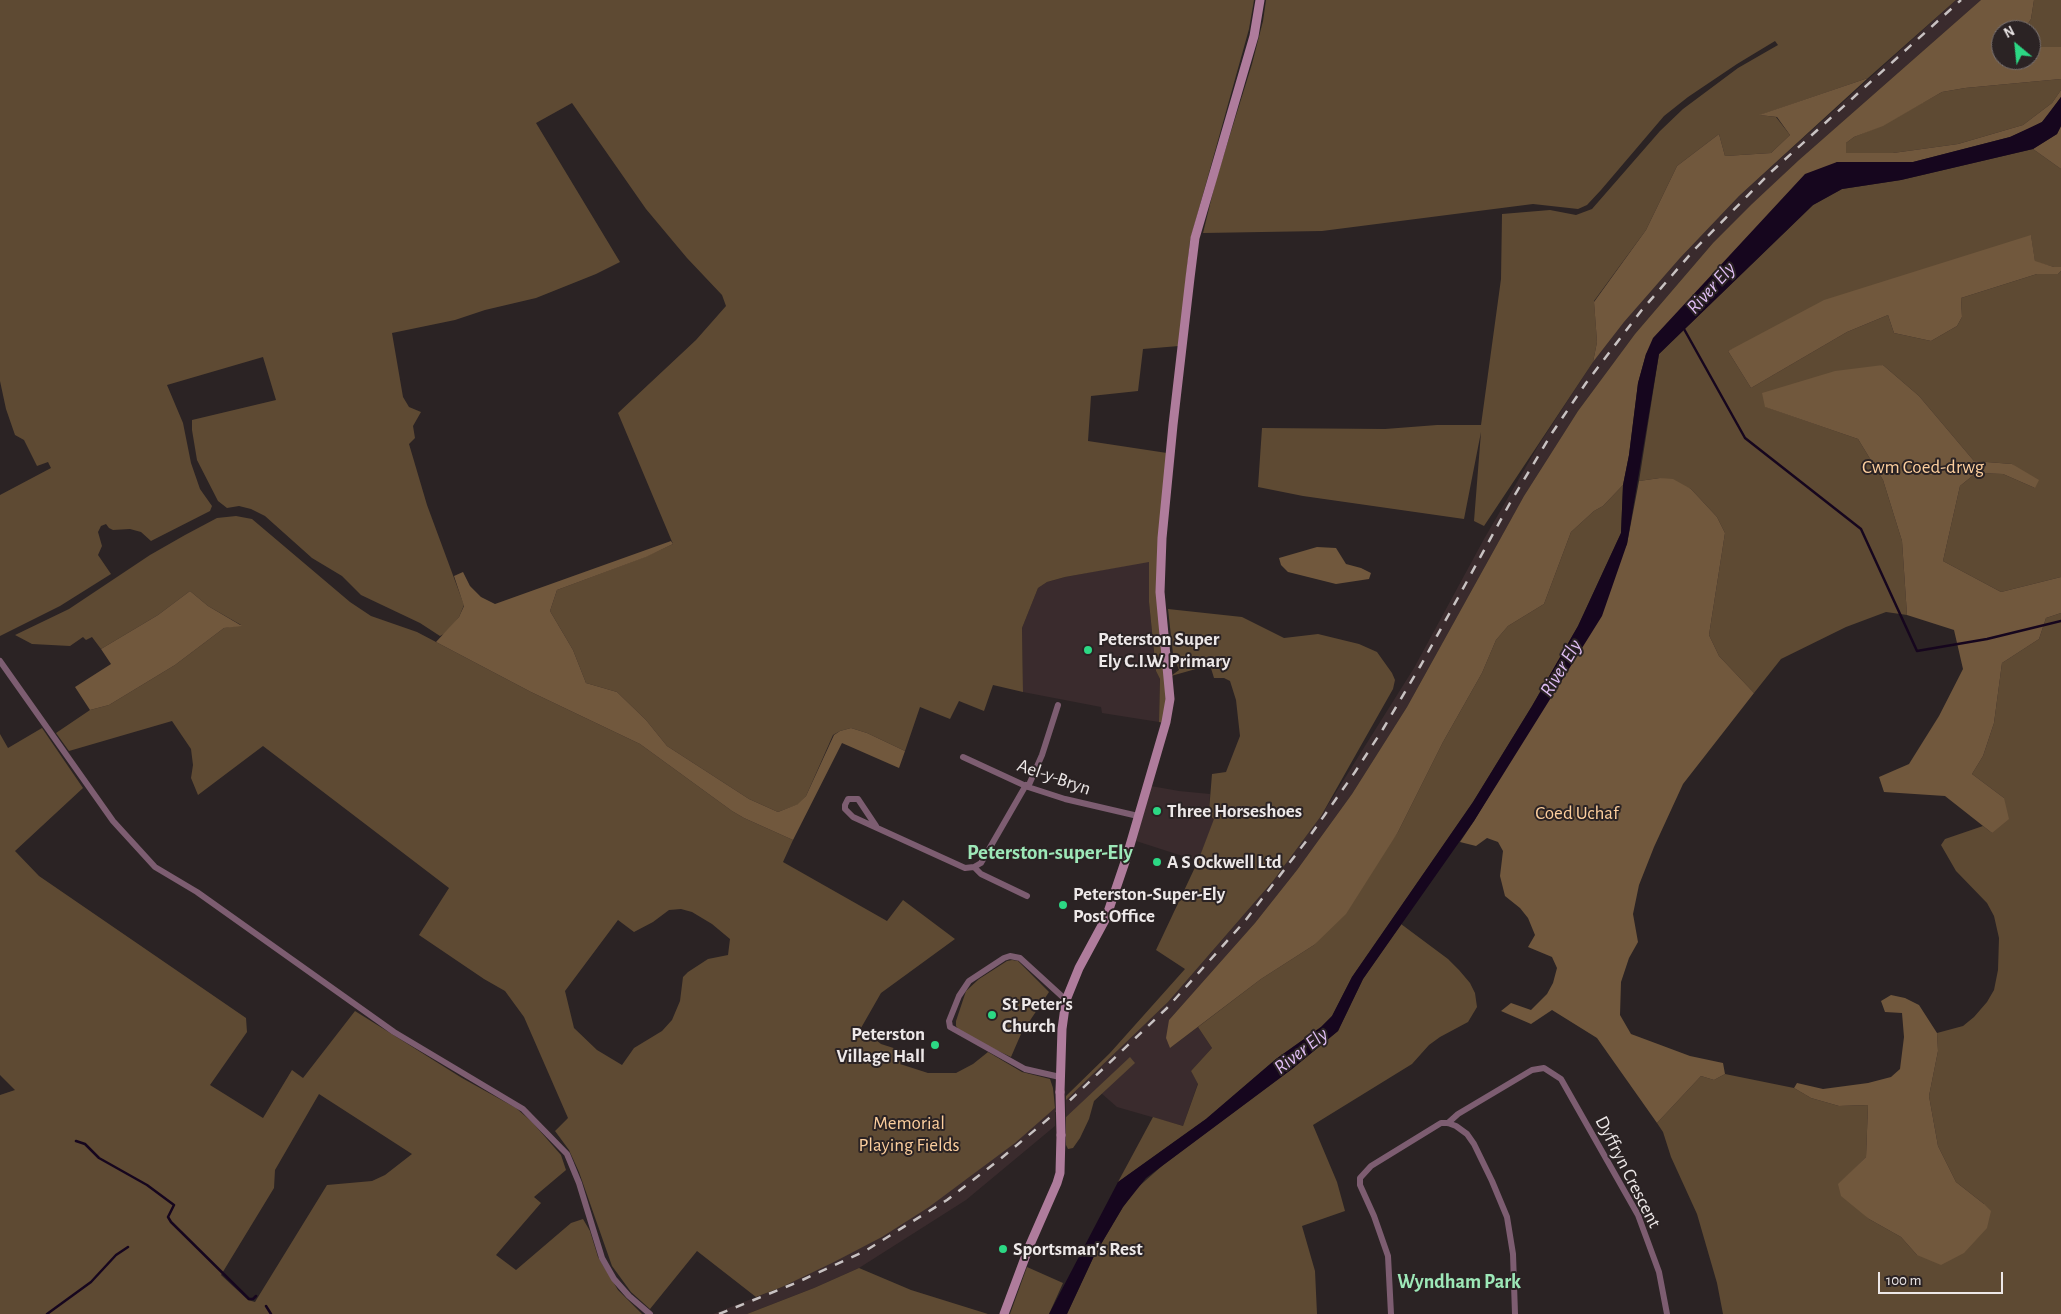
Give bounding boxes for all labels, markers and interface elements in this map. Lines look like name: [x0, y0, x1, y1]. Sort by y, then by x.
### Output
north arrow: [1991, 20, 2041, 70]
text: N: [2002, 24, 2017, 41]
water label: River Ely: [1681, 257, 1741, 319]
park label: Cwm Coed-drwg: [1862, 456, 1984, 478]
place label: Peterston Super Ely C.I.W. Primary: [1098, 628, 1231, 672]
water label: River Ely: [1535, 635, 1587, 701]
marker: Peterston Super Ely C.I.W. Primary: [1082, 644, 1094, 656]
street label: Ael-y-Bryn: [1014, 754, 1094, 800]
place label: Three Horseshoes: [1167, 800, 1302, 822]
park label: Coed Uchaf: [1535, 802, 1619, 824]
marker: Three Horseshoes: [1151, 805, 1163, 817]
district label: Peterston-super-Ely: [967, 840, 1133, 866]
place label: A S Ockwell Ltd: [1167, 851, 1282, 873]
marker: A S Ockwell Ltd: [1151, 856, 1163, 868]
place label: Peterston-Super-Ely Post Office: [1073, 883, 1225, 927]
marker: Peterston-Super-Ely Post Office: [1057, 899, 1069, 911]
place label: St Peter's Church: [1002, 993, 1073, 1037]
marker: St Peter's Church: [986, 1009, 998, 1021]
water label: River Ely: [1269, 1022, 1333, 1080]
place label: Peterston Village Hall: [836, 1023, 925, 1067]
marker: Peterston Village Hall: [929, 1039, 941, 1051]
park label: Memorial Playing Fields: [858, 1112, 960, 1156]
street label: Dyffryn Crescent: [1590, 1112, 1666, 1232]
place label: Sportsman's Rest: [1013, 1238, 1143, 1260]
marker: Sportsman's Rest: [997, 1243, 1009, 1255]
scale bar: [1881, 1262, 2006, 1294]
district label: Wyndham Park: [1397, 1270, 1521, 1294]
text: 100 m: [1886, 1273, 1921, 1288]

